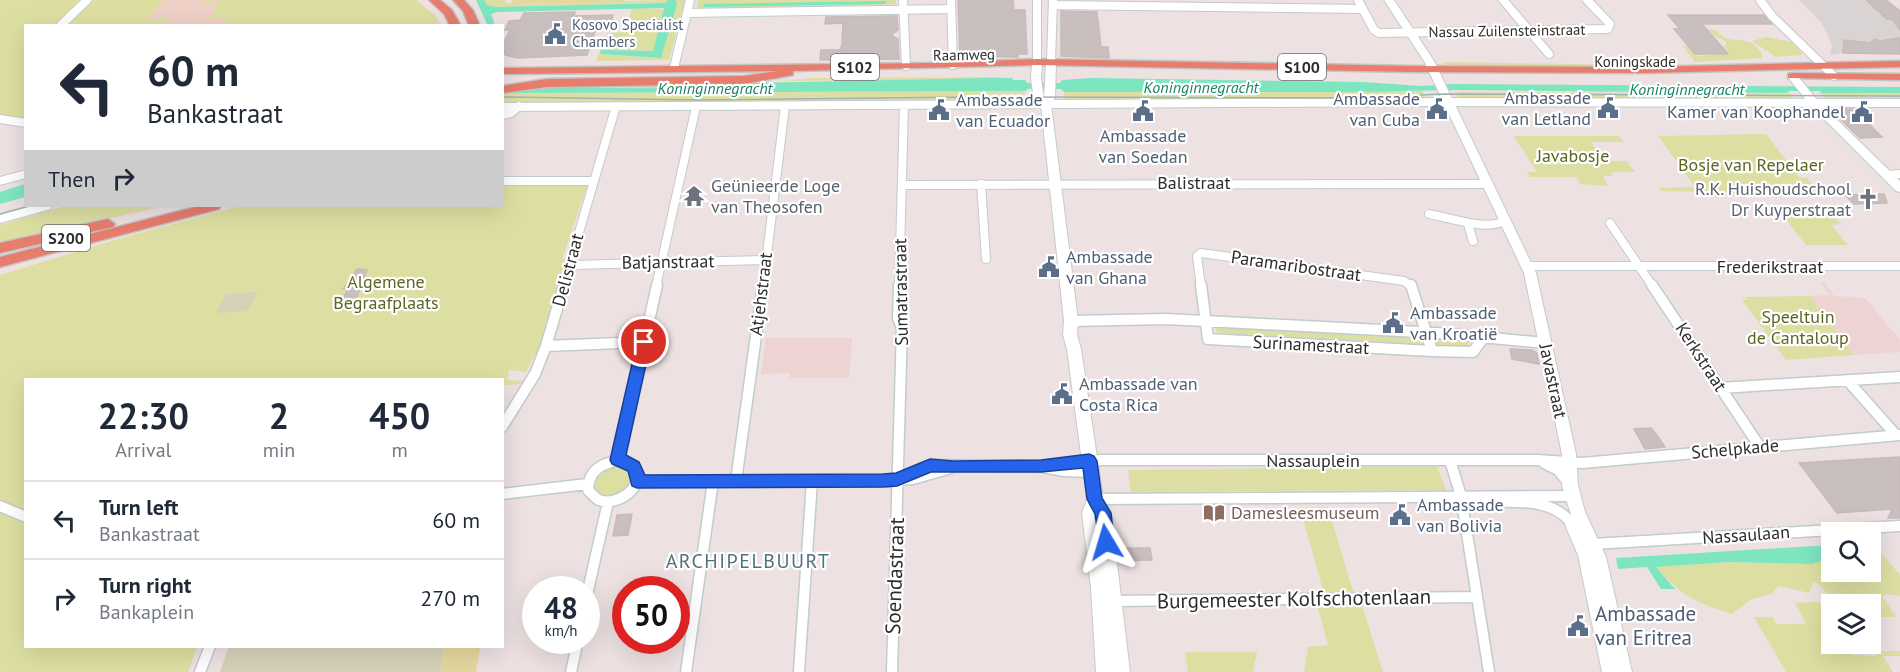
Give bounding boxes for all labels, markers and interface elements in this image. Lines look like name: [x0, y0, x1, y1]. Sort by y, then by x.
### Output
place label: Kosovo Specialist Chambers: [572, 15, 683, 51]
street label: Nassau Zuilensteinstraat: [1428, 20, 1586, 41]
public building icon: Kosovo Specialist Chambers: [543, 22, 567, 46]
text: 60 m: [147, 43, 239, 98]
street label: Raamweg: [933, 44, 995, 65]
icon: left: [48, 48, 126, 126]
street label: Koningskade: [1594, 52, 1676, 71]
road number: S102: [831, 54, 879, 80]
road number: S100: [1278, 54, 1326, 80]
water label: Koninginnegracht: [1143, 77, 1260, 97]
water label: Koninginnegracht: [657, 78, 774, 98]
water label: Koninginnegracht: [1629, 79, 1746, 99]
place label: Ambassade van Letland: [1502, 86, 1591, 130]
place label: Ambassade van Cuba: [1333, 87, 1420, 131]
place label: Ambassade van Ecuador: [956, 88, 1050, 132]
text: Bankastraat: [147, 96, 283, 130]
public building icon: Ambassade van Letland: [1596, 96, 1620, 120]
public building icon: Ambassade van Cuba: [1425, 97, 1449, 121]
public building icon: Ambassade van Ecuador: [927, 98, 951, 122]
public building icon: Ambassade van Soedan: [1131, 99, 1155, 123]
place label: Kamer van Koophandel: [1667, 100, 1846, 123]
public building icon: Kamer van Koophandel: [1850, 100, 1874, 124]
place label: Ambassade van Soedan: [1098, 124, 1188, 168]
park label: Javabosje: [1536, 144, 1609, 167]
park label: Bosje van Repelaer: [1678, 153, 1824, 176]
icon: right: [107, 162, 140, 195]
text: Then: [48, 165, 95, 193]
street label: Balistraat: [1157, 171, 1231, 194]
place label: Geünieerde Loge van Theosofen: [711, 174, 840, 218]
place label: R.K. Huishoudschool Dr Kuyperstraat: [1695, 177, 1852, 221]
temple icon: Geünieerde Loge van Theosofen: [682, 184, 706, 208]
church icon: R.K. Huishoudschool Dr Kuyperstraat: [1856, 187, 1880, 211]
road number: S200: [42, 225, 90, 251]
street label: Delistraat: [547, 231, 588, 309]
street label: Sumatrastraat: [888, 238, 913, 346]
place label: Ambassade van Ghana: [1066, 245, 1153, 289]
street label: Paramaribostraat: [1230, 245, 1363, 286]
street label: Batjanstraat: [621, 249, 715, 274]
street label: Atjehstraat: [744, 251, 777, 337]
public building icon: Ambassade van Ghana: [1037, 255, 1061, 279]
street label: Frederikstraat: [1717, 255, 1823, 278]
park label: Algemene Begraafplaats: [333, 270, 439, 314]
place label: Ambassade van Kroatië: [1410, 301, 1498, 345]
park label: Speeltuin de Cantaloup: [1747, 305, 1849, 349]
public building icon: Ambassade van Kroatië: [1381, 311, 1405, 335]
pin: [618, 316, 669, 367]
street label: Kerkstraat: [1671, 318, 1732, 396]
icon: arrive: [627, 325, 660, 358]
street label: Surinamestraat: [1252, 330, 1370, 359]
street label: Javastraat: [1534, 341, 1573, 420]
place label: Ambassade van Costa Rica: [1079, 372, 1198, 416]
public building icon: Ambassade van Costa Rica: [1050, 382, 1074, 406]
text: 22:30: [98, 392, 189, 439]
text: 2: [269, 392, 289, 439]
text: 450: [369, 392, 430, 439]
street label: Schelpkade: [1690, 433, 1780, 464]
text: Arrival: [115, 437, 171, 463]
text: min: [263, 437, 295, 463]
text: m: [392, 437, 408, 463]
street label: Nassauplein: [1266, 449, 1360, 472]
text: Turn left: [99, 493, 179, 521]
place label: Ambassade van Bolivia: [1417, 493, 1504, 537]
library icon: Damesleesmuseum: [1202, 501, 1226, 525]
place label: Damesleesmuseum: [1231, 501, 1379, 524]
public building icon: Ambassade van Bolivia: [1388, 503, 1412, 527]
icon: left: [48, 504, 81, 537]
text: 60 m: [432, 506, 480, 534]
position arrow: [1074, 510, 1138, 574]
street label: Soendastraat: [879, 517, 910, 635]
street label: Nassaulaan: [1701, 520, 1791, 549]
text: Bankastraat: [99, 521, 200, 547]
map controls: [1821, 522, 1881, 654]
button: search: [1821, 522, 1881, 582]
district label: ARCHIPELBUURT: [666, 548, 830, 574]
text: Turn right: [99, 571, 191, 599]
speed limit sign: 50: [612, 576, 690, 654]
icon: right: [48, 582, 81, 615]
street label: Burgemeester Kolfschotenlaan: [1157, 583, 1431, 614]
text: 270 m: [420, 584, 480, 612]
text: 48: [544, 588, 578, 627]
button: layers: [1821, 594, 1881, 654]
text: Bankaplein: [99, 599, 194, 625]
place label: Ambassade van Eritrea: [1595, 600, 1696, 651]
public building icon: Ambassade van Eritrea: [1566, 614, 1590, 638]
text: km/h: [545, 621, 577, 640]

